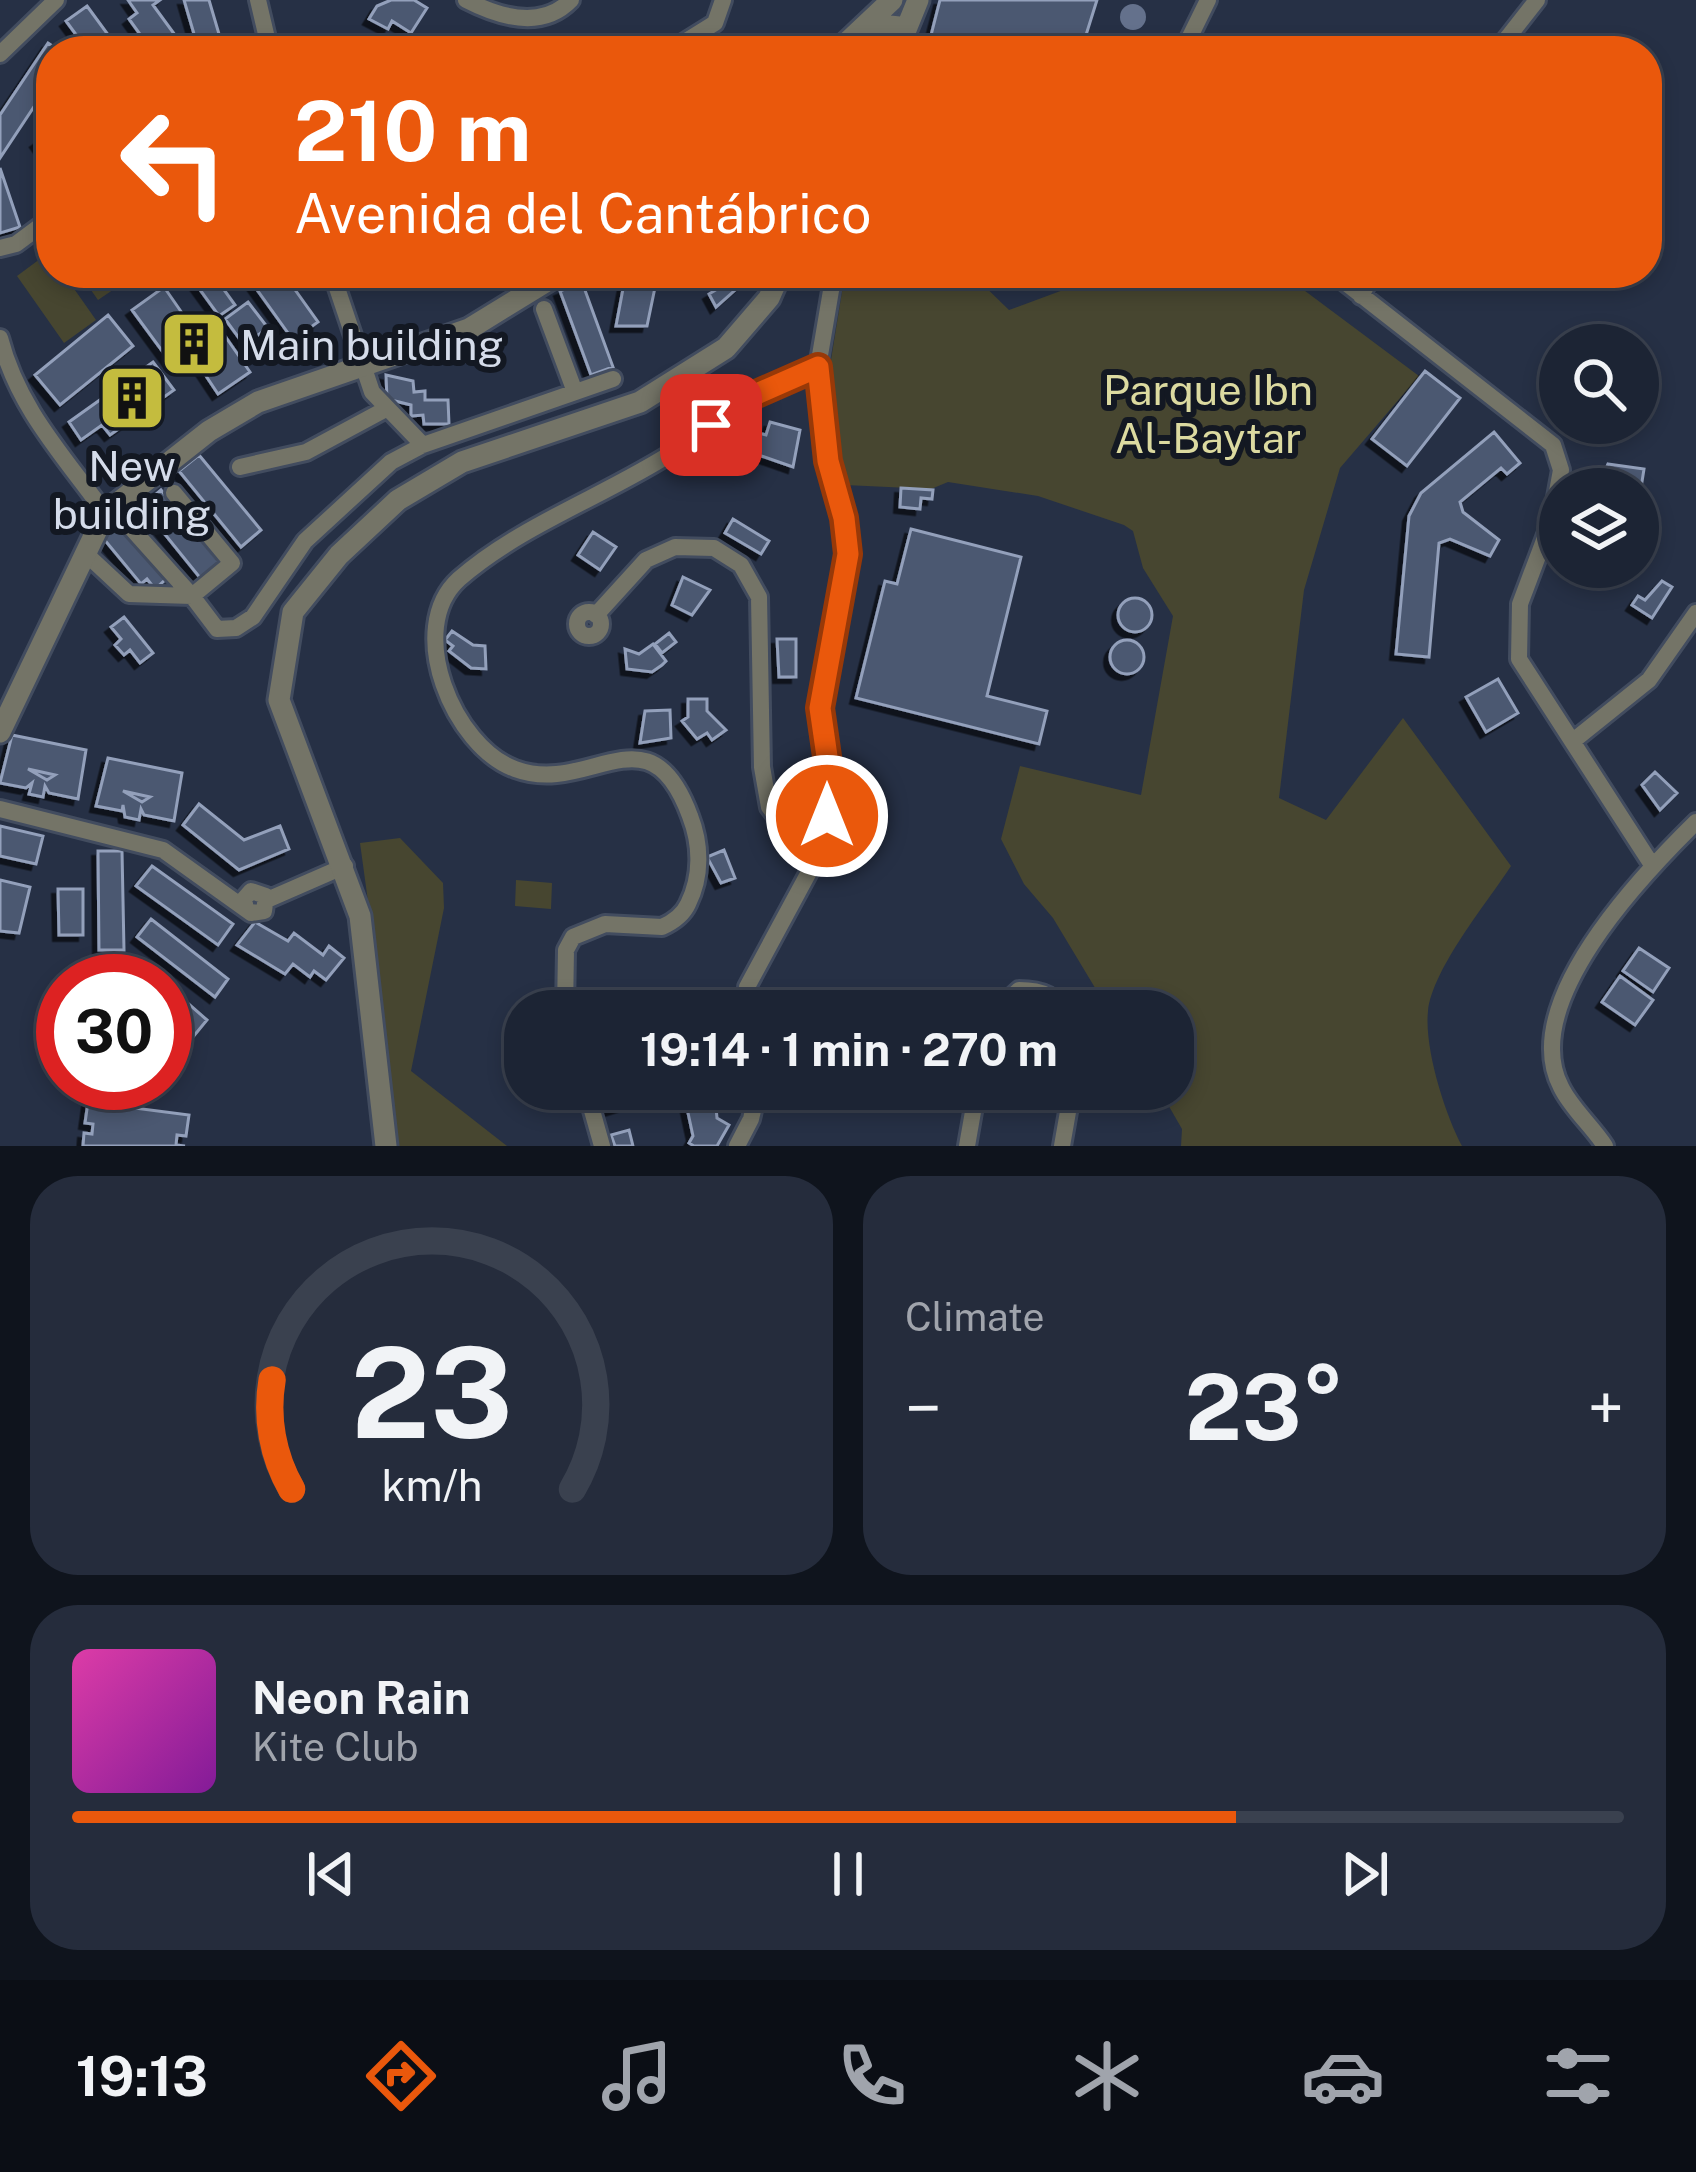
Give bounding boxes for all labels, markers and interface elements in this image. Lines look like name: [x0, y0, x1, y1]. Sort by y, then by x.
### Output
text: 210 m: [294, 81, 532, 180]
icon: left: [96, 84, 252, 240]
text: Avenida del Cantábrico: [294, 182, 871, 245]
building icon: Main building: [159, 309, 229, 379]
place label: Main building: [240, 320, 504, 369]
map controls: [1539, 324, 1659, 588]
button: search: [1539, 324, 1659, 444]
building icon: New building: [97, 363, 167, 433]
park label: Parque Ibn Al-Baytar: [1103, 365, 1313, 462]
pin: [660, 374, 762, 476]
icon: arrive: [678, 392, 744, 458]
place label: New building: [53, 441, 211, 538]
button: layers: [1539, 468, 1659, 588]
position arrow: [764, 753, 890, 879]
speed limit sign: 30: [36, 954, 192, 1110]
text: 19:14 · 1 min · 270 m: [640, 1023, 1058, 1076]
text: Climate: [905, 1294, 1045, 1340]
text: 23: [350, 1319, 513, 1466]
text: 23°: [1185, 1354, 1344, 1460]
text: −: [905, 1369, 942, 1447]
text: +: [1587, 1369, 1624, 1447]
text: km/h: [381, 1459, 482, 1510]
text: Neon Rain: [252, 1671, 470, 1724]
text: Kite Club: [252, 1724, 418, 1770]
icon: previous: [298, 1841, 364, 1907]
icon: pause: [815, 1841, 881, 1907]
icon: next: [1332, 1841, 1398, 1907]
icon: directions: [359, 2034, 443, 2118]
icon: music: [595, 2034, 679, 2118]
icon: phone: [830, 2034, 914, 2118]
icon: climate: [1065, 2034, 1149, 2118]
icon: car: [1301, 2034, 1385, 2118]
icon: filters: [1536, 2034, 1620, 2118]
text: 19:13: [76, 2045, 208, 2108]

